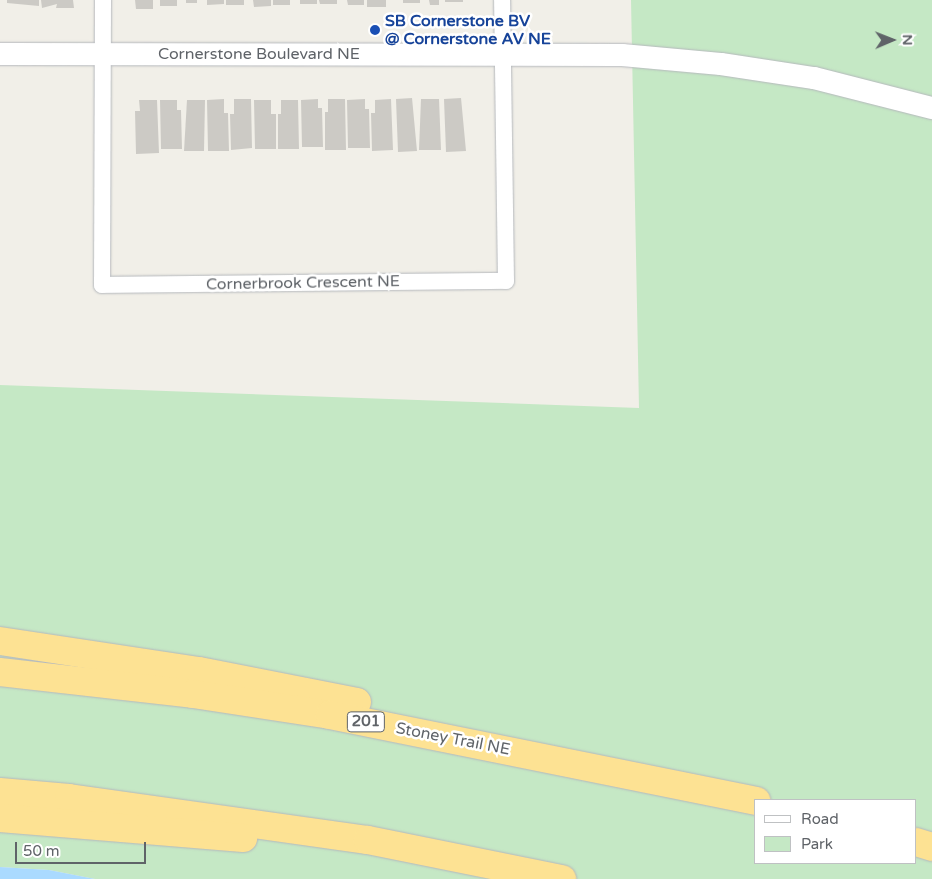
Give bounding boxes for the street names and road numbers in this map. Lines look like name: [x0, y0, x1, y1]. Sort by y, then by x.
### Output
street label: Cornerstone Boulevard NE: [158, 44, 360, 64]
street label: Cornerbrook Crescent NE: [206, 272, 400, 294]
road number: 201: [346, 710, 386, 734]
street label: Stoney Trail NE: [394, 719, 512, 759]

